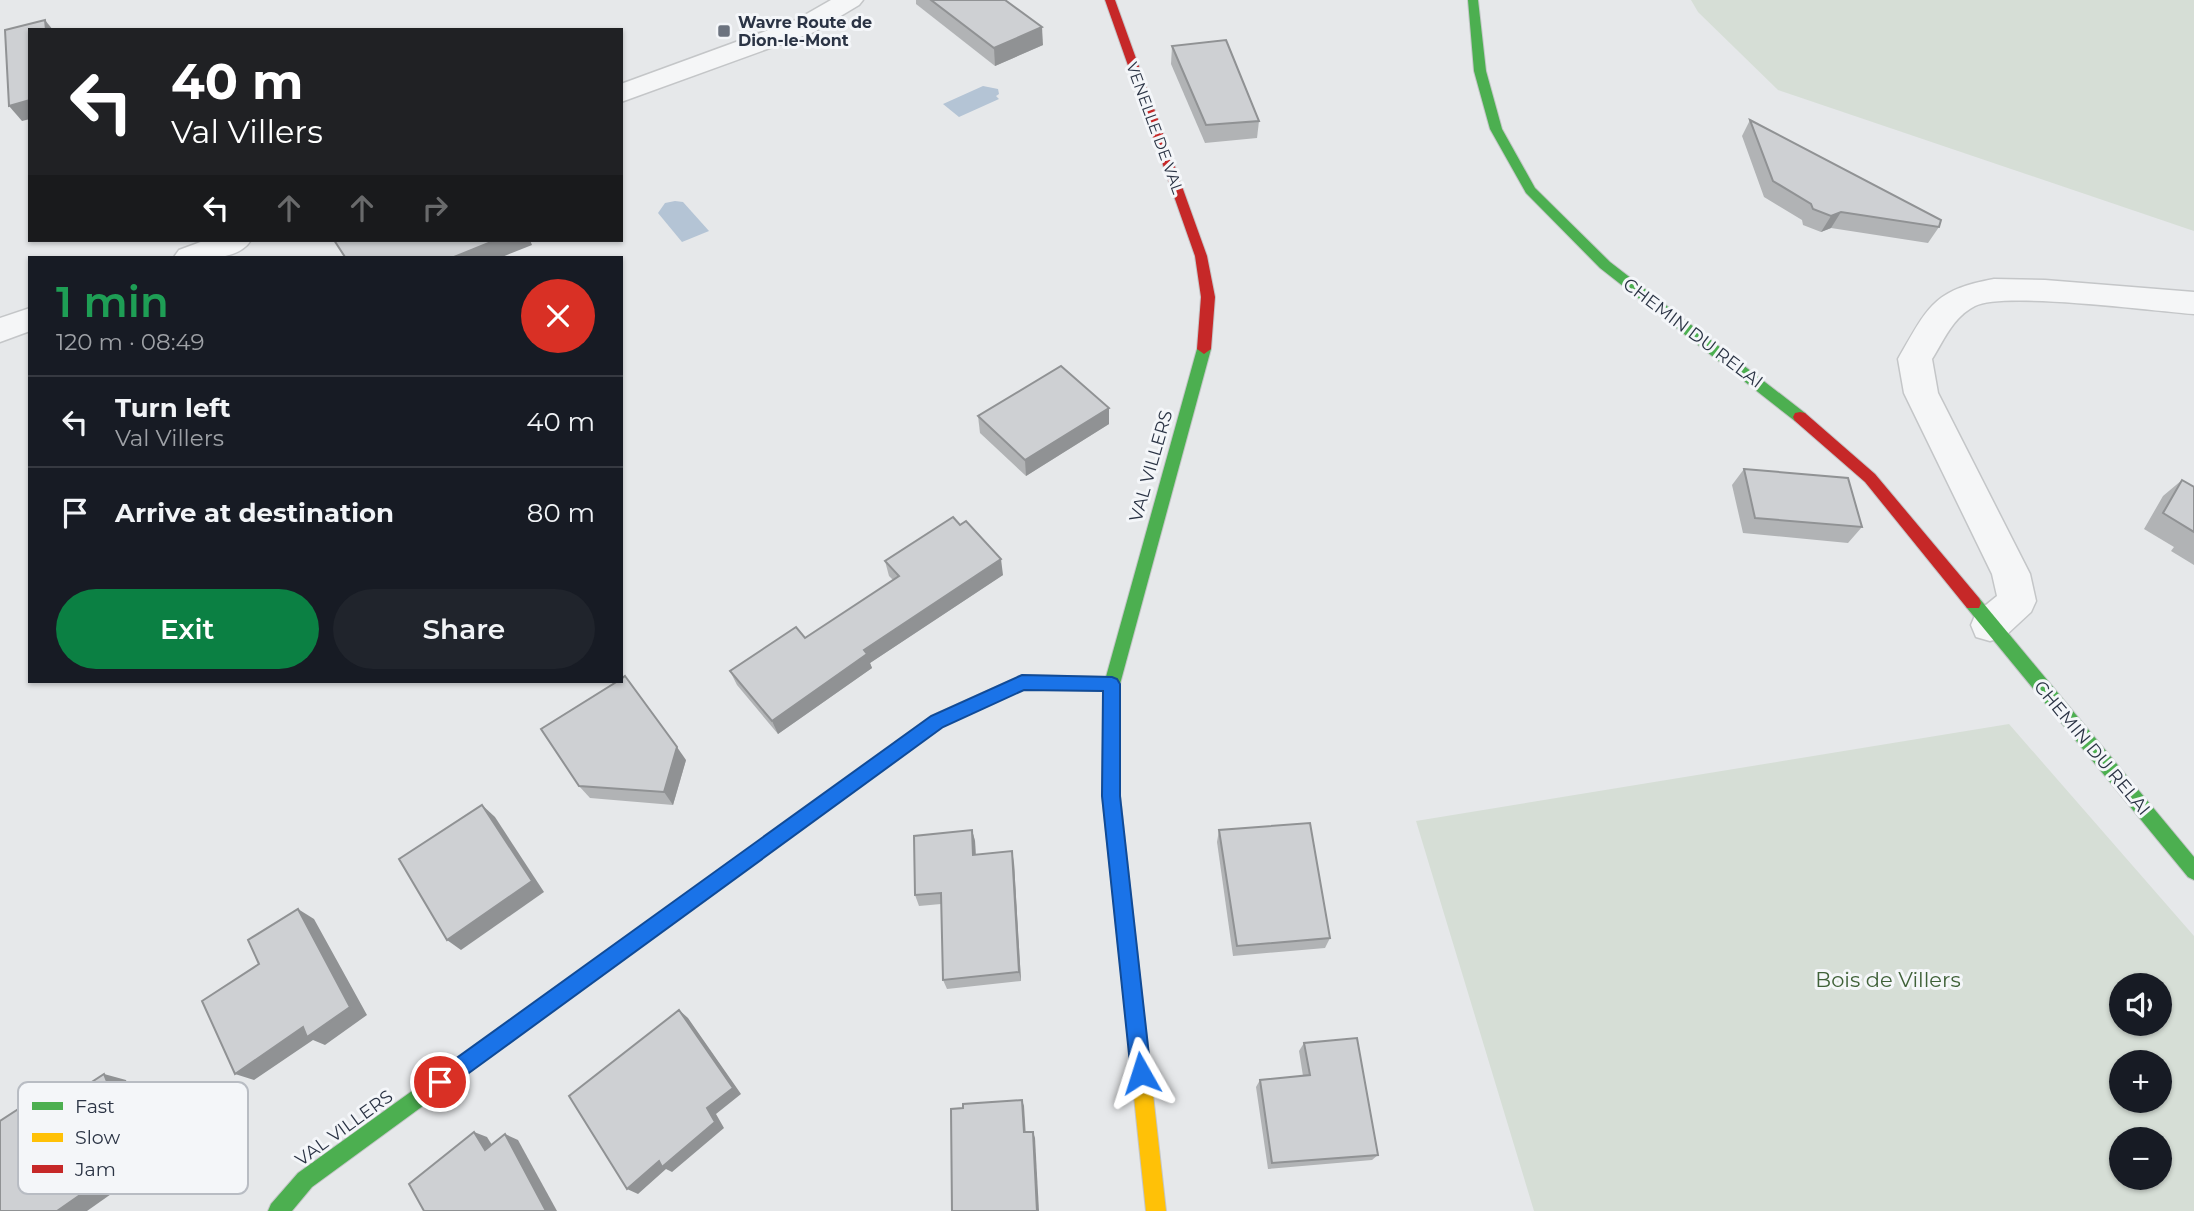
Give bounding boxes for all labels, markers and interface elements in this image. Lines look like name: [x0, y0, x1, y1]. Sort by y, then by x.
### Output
place label: Wavre Route de Dion-le-Mont: [738, 13, 872, 50]
marker: Wavre Route de Dion-le-Mont: [716, 23, 732, 39]
text: 40 m: [171, 52, 303, 111]
icon: left: [56, 56, 147, 147]
street label: VENELLE DE VAL: [1122, 60, 1188, 197]
text: Val Villers: [171, 112, 323, 151]
icon: left: [197, 189, 235, 227]
icon: ahead: [270, 189, 308, 227]
icon: ahead: [343, 189, 381, 227]
icon: right: [416, 189, 454, 227]
street label: CHEMIN DU RELAI: [1619, 273, 1767, 393]
text: 1 min: [56, 276, 169, 328]
button: close: [521, 279, 595, 353]
text: 120 m · 08:49: [56, 328, 205, 356]
text: Turn left: [115, 392, 231, 424]
icon: left: [56, 403, 94, 441]
text: 40 m: [526, 406, 595, 438]
street label: VAL VILLERS: [1125, 408, 1177, 524]
text: Val Villers: [115, 424, 224, 452]
icon: arrive: [56, 494, 94, 532]
text: Arrive at destination: [115, 497, 394, 529]
text: 80 m: [527, 497, 595, 529]
button: Exit: [56, 589, 319, 669]
button: Share: [333, 589, 595, 669]
street label: CHEMIN DU RELAI: [2029, 676, 2155, 820]
park label: Bois de Villers: [1815, 967, 1961, 992]
map controls: [2109, 973, 2172, 1190]
button: sound: [2109, 973, 2172, 1036]
position arrow: [1104, 1036, 1178, 1110]
button: +: [2109, 1050, 2172, 1113]
pin: [410, 1052, 470, 1112]
icon: arrive: [421, 1063, 459, 1101]
legend: [18, 1082, 248, 1194]
street label: VAL VILLERS: [291, 1085, 397, 1171]
text: Fast: [75, 1095, 115, 1118]
text: Slow: [75, 1126, 120, 1149]
button: −: [2109, 1127, 2172, 1190]
text: Jam: [74, 1158, 116, 1181]

